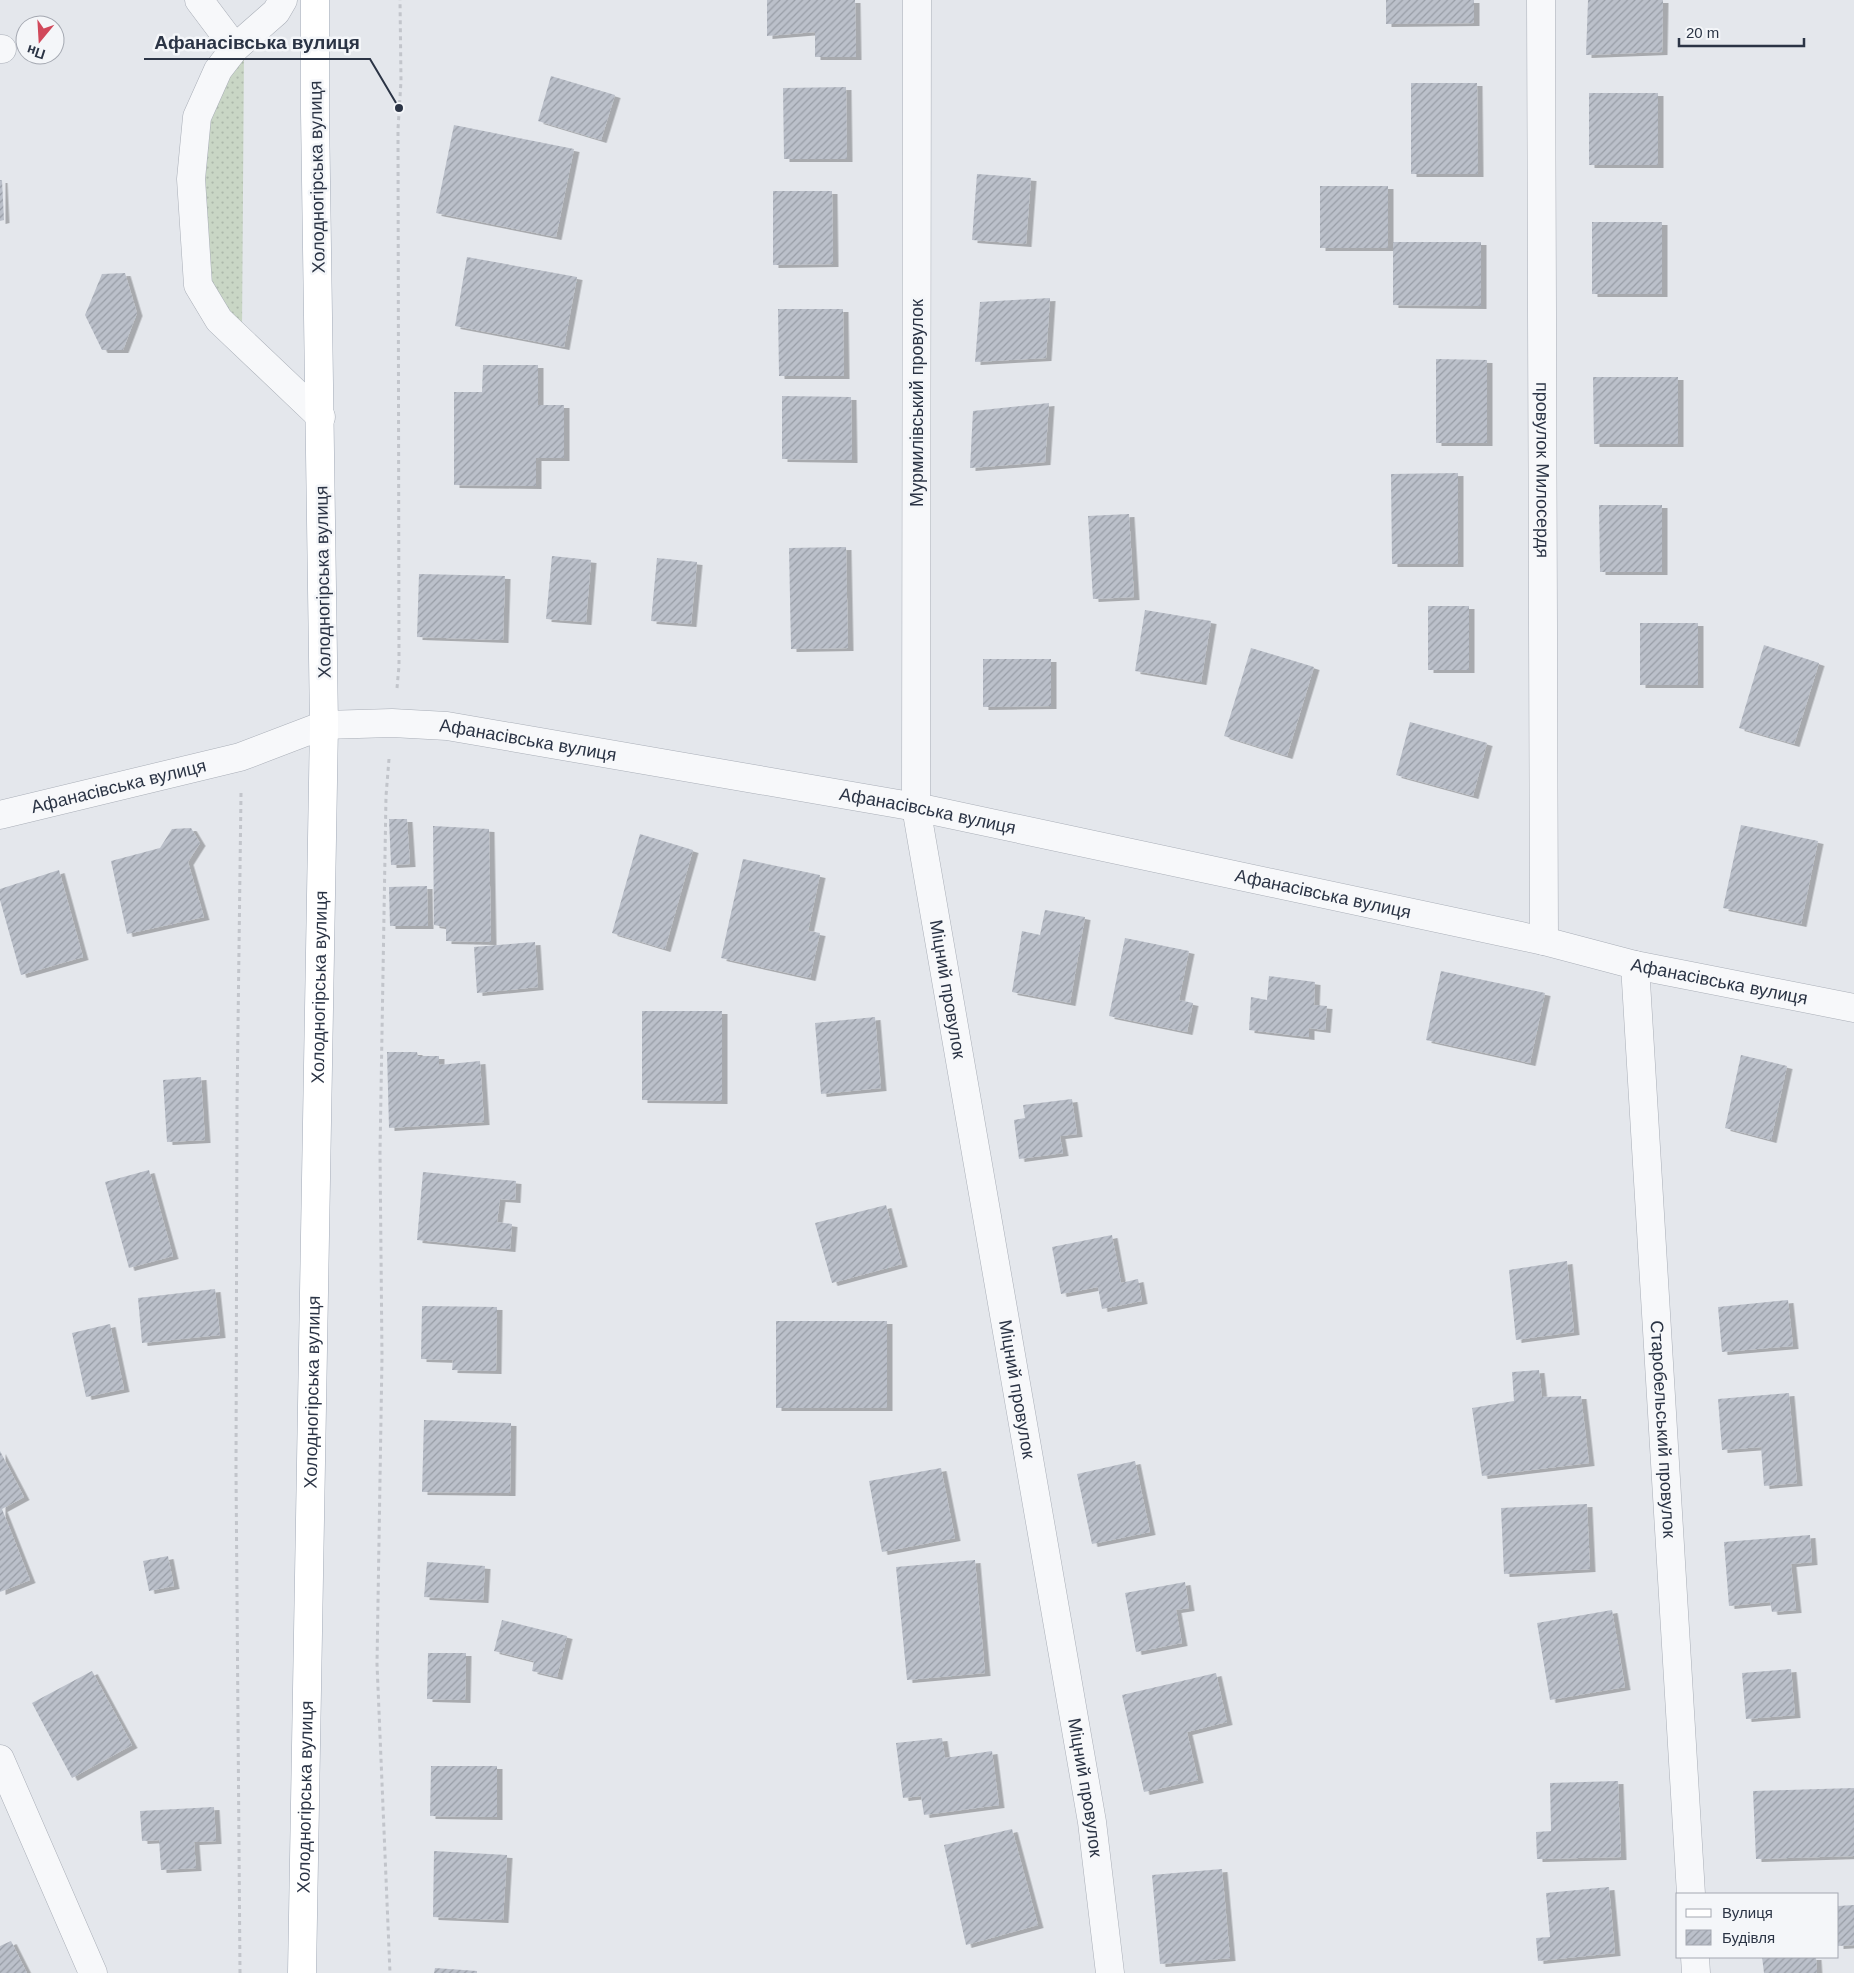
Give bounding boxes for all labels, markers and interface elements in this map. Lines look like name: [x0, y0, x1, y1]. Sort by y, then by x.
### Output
north arrow: [15, 15, 65, 65]
scale bar: [1679, 15, 1804, 47]
text: 20 m: [1686, 24, 1719, 41]
callout: Афанасівська вулиця: [144, 25, 370, 59]
text: Афанасівська вулиця: [154, 32, 360, 53]
text: Пн: [25, 42, 47, 63]
street label: Холодногірська вулиця: [305, 80, 329, 274]
street label: Мурмилівський провулок: [907, 299, 927, 507]
street label: провулок Милосердя: [1532, 382, 1553, 558]
street label: Холодногірська вулиця: [311, 485, 335, 679]
street label: Афанасівська вулиця: [439, 716, 618, 765]
street label: Афанасівська вулиця: [29, 756, 208, 817]
street label: Афанасівська вулиця: [838, 784, 1018, 838]
street label: Афанасівська вулиця: [1233, 865, 1413, 922]
street label: Холодногірська вулиця: [308, 890, 331, 1084]
street label: Міцний провулок: [926, 918, 969, 1060]
street label: Афанасівська вулиця: [1629, 954, 1809, 1009]
street label: Холодногірська вулиця: [301, 1295, 324, 1489]
street label: Міцний провулок: [995, 1318, 1039, 1460]
street label: Старобельський провулок: [1646, 1320, 1680, 1539]
street label: Холодногірська вулиця: [293, 1700, 317, 1894]
street label: Міцний провулок: [1064, 1716, 1106, 1858]
legend: [1676, 1893, 1839, 1958]
text: Вулиця: [1722, 1904, 1773, 1921]
text: Будівля: [1722, 1929, 1775, 1946]

